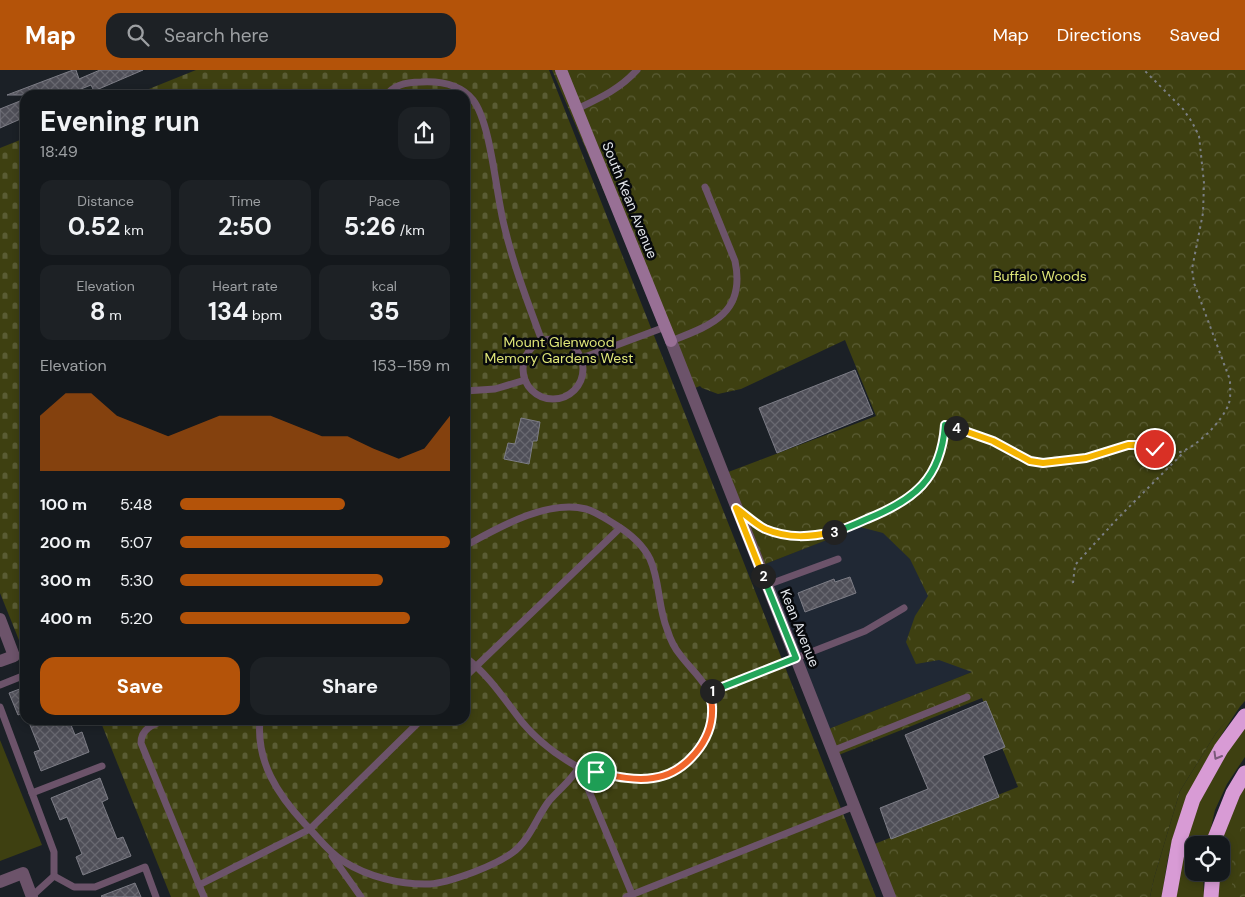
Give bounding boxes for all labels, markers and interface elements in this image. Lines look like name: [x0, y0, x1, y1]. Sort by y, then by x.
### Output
search box: [106, 13, 456, 58]
text: Map: [25, 20, 76, 51]
icon: search: [124, 21, 152, 49]
text: Search here: [164, 23, 269, 48]
text: Map: [993, 23, 1029, 47]
text: Directions: [1057, 23, 1142, 47]
text: Saved: [1170, 23, 1220, 47]
text: Evening run: [40, 103, 200, 140]
button: share: [398, 107, 450, 159]
street label: South Kean Avenue: [598, 139, 662, 261]
text: 18:49: [40, 141, 78, 162]
text: Distance: [77, 192, 134, 210]
text: Time: [229, 192, 261, 210]
text: Pace: [369, 192, 400, 210]
text: 0.52: [68, 210, 120, 243]
text: 2:50: [218, 210, 272, 243]
text: 5:26: [344, 210, 396, 243]
text: km: [120, 221, 144, 239]
text: /km: [396, 221, 425, 239]
park label: Buffalo Woods: [993, 267, 1087, 285]
text: Elevation: [76, 277, 135, 295]
text: Heart rate: [212, 277, 278, 295]
text: kcal: [372, 277, 397, 295]
text: 8: [90, 295, 105, 328]
text: 134: [208, 295, 248, 328]
text: 35: [369, 295, 400, 328]
text: m: [105, 306, 122, 324]
text: bpm: [248, 306, 282, 324]
park label: Mount Glenwood Memory Gardens West: [485, 333, 633, 367]
text: Elevation: [40, 355, 107, 376]
text: 153–159 m: [372, 355, 450, 376]
pin: 4: [944, 416, 968, 440]
text: 4: [952, 419, 961, 437]
pin: [1134, 428, 1176, 470]
icon: check: [1141, 435, 1169, 463]
text: 100 m: [40, 494, 87, 515]
text: 5:48: [120, 494, 152, 515]
pin: 3: [822, 520, 846, 544]
text: 3: [830, 523, 839, 541]
text: 200 m: [40, 532, 91, 553]
text: 5:07: [120, 532, 152, 553]
pin: 2: [750, 564, 776, 588]
text: 2: [759, 567, 768, 585]
text: 300 m: [40, 570, 91, 591]
text: 5:30: [120, 570, 153, 591]
street label: Kean Avenue: [776, 586, 824, 670]
text: 400 m: [40, 608, 92, 629]
text: 5:20: [120, 608, 153, 629]
button: Save: [40, 657, 240, 715]
button: Share: [250, 657, 450, 715]
pin: 1: [700, 678, 724, 704]
text: 1: [710, 682, 715, 700]
one-way arrow: [1213, 750, 1223, 759]
pin: [575, 751, 617, 793]
icon: arrive: [582, 758, 610, 786]
map controls: [1185, 836, 1230, 881]
button: locate: [1185, 836, 1230, 881]

